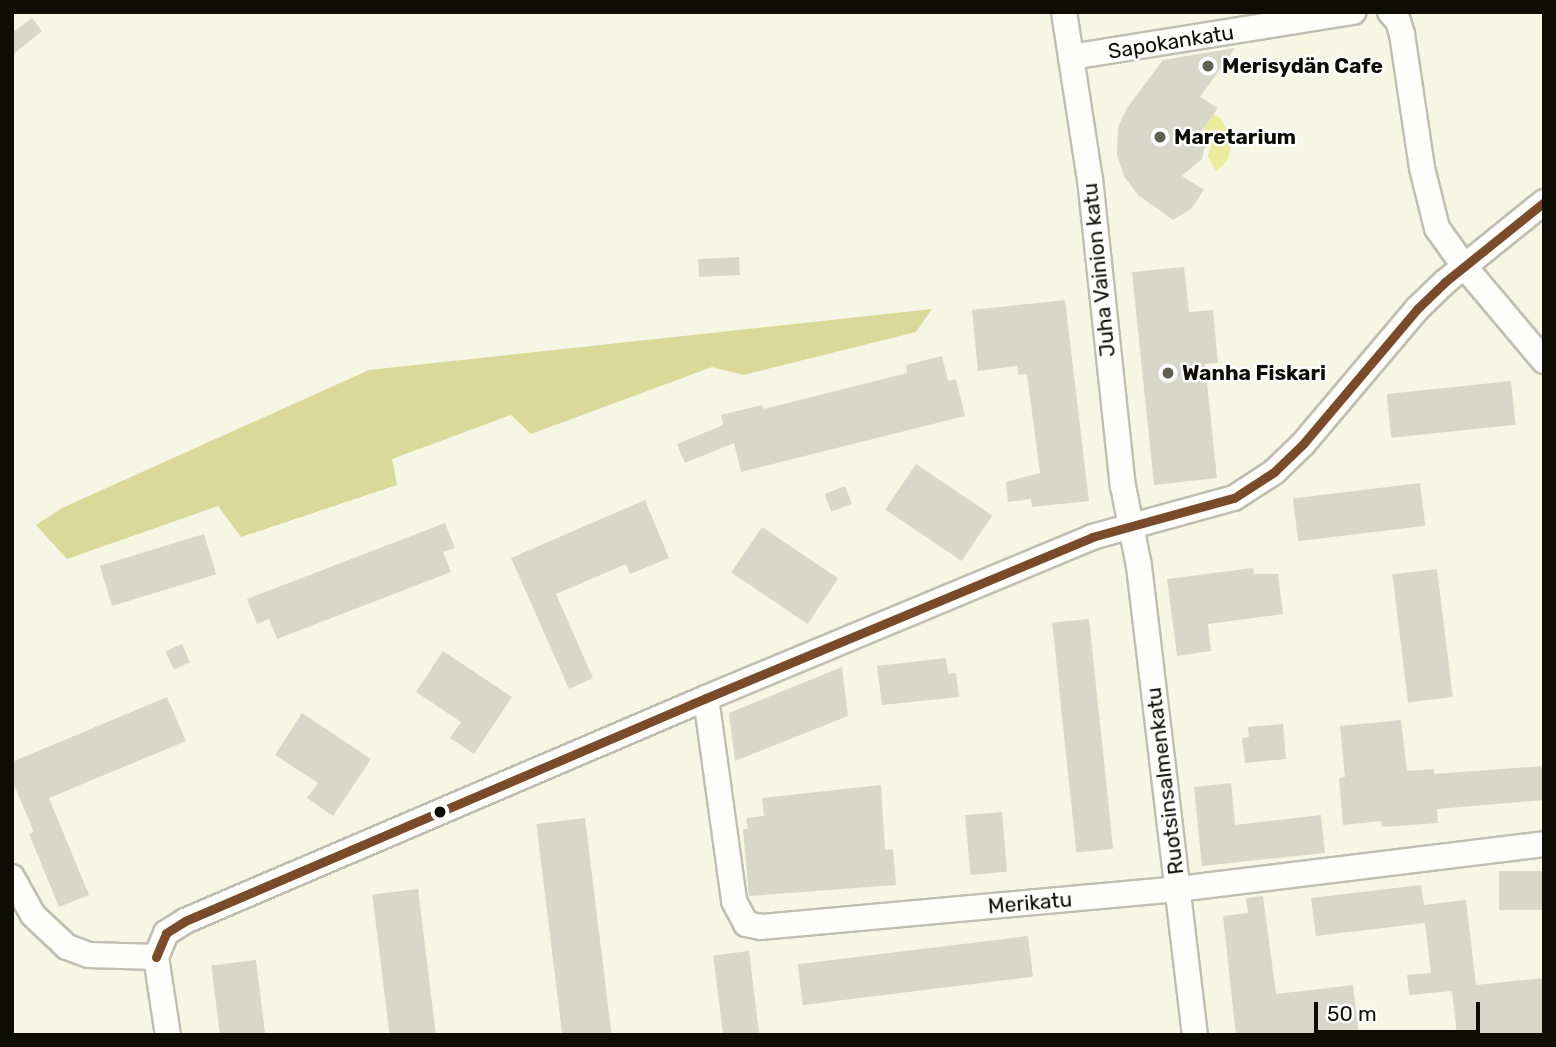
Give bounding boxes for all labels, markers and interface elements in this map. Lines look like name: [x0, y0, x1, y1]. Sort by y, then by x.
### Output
street label: Sapokankatu: [1106, 20, 1236, 64]
place label: Merisydän Cafe: [1222, 53, 1383, 79]
marker: Merisydän Cafe: [1200, 58, 1216, 74]
place label: Maretarium: [1174, 124, 1296, 150]
marker: Maretarium: [1152, 129, 1168, 145]
street label: Juha Vainion katu: [1077, 181, 1121, 359]
place label: Wanha Fiskari: [1182, 360, 1326, 386]
marker: Wanha Fiskari: [1160, 365, 1176, 381]
street label: Ruotsinsalmenkatu: [1141, 686, 1189, 876]
unlabelled marker: [433, 805, 447, 819]
street label: Merikatu: [987, 887, 1073, 919]
scale bar: [1318, 988, 1484, 1032]
text: 50 m: [1327, 1001, 1377, 1026]

